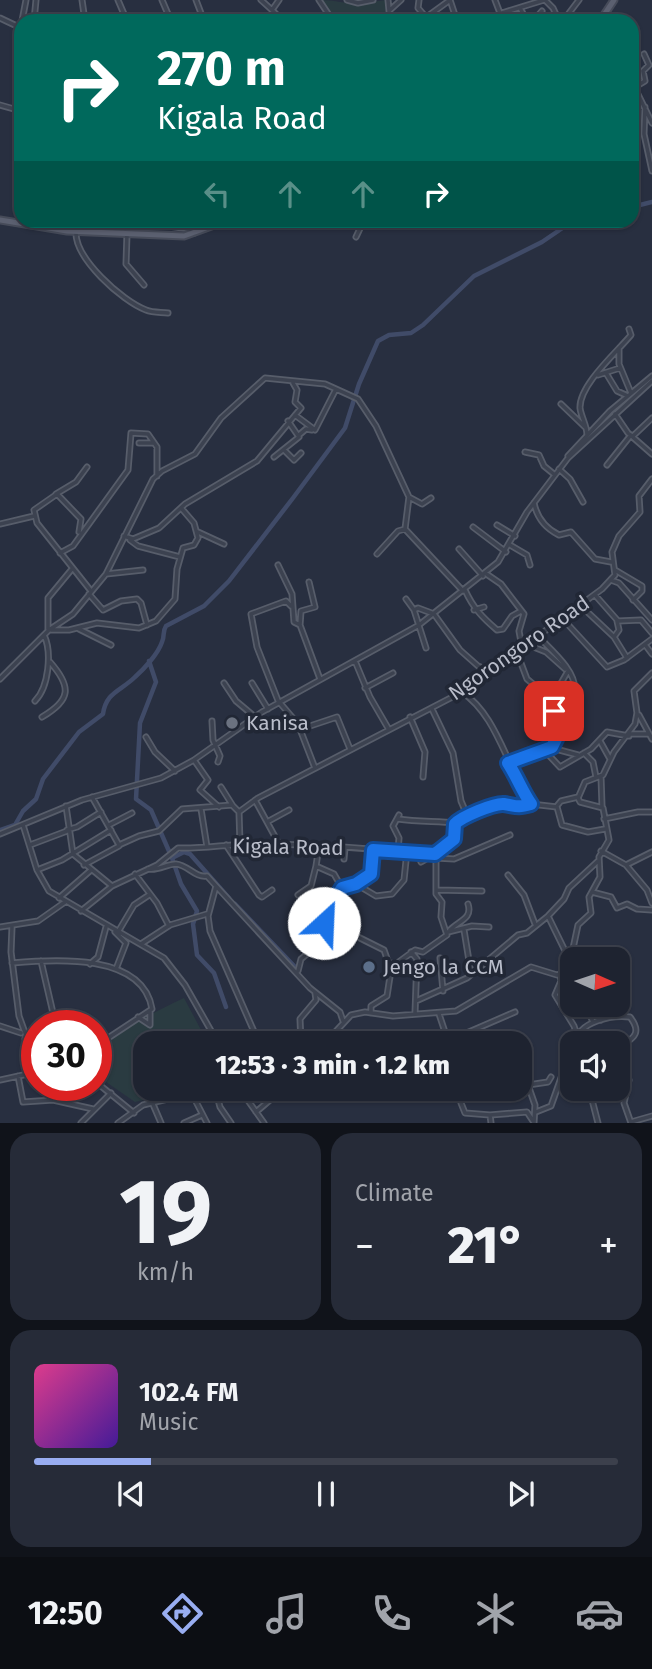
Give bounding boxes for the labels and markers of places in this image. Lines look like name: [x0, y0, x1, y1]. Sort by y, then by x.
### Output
pin: [524, 681, 584, 741]
place label: Kanisa: [246, 710, 309, 736]
marker: Kanisa: [224, 715, 240, 731]
place label: Jengo la CCM: [383, 954, 504, 980]
marker: Jengo la CCM: [361, 959, 377, 975]

